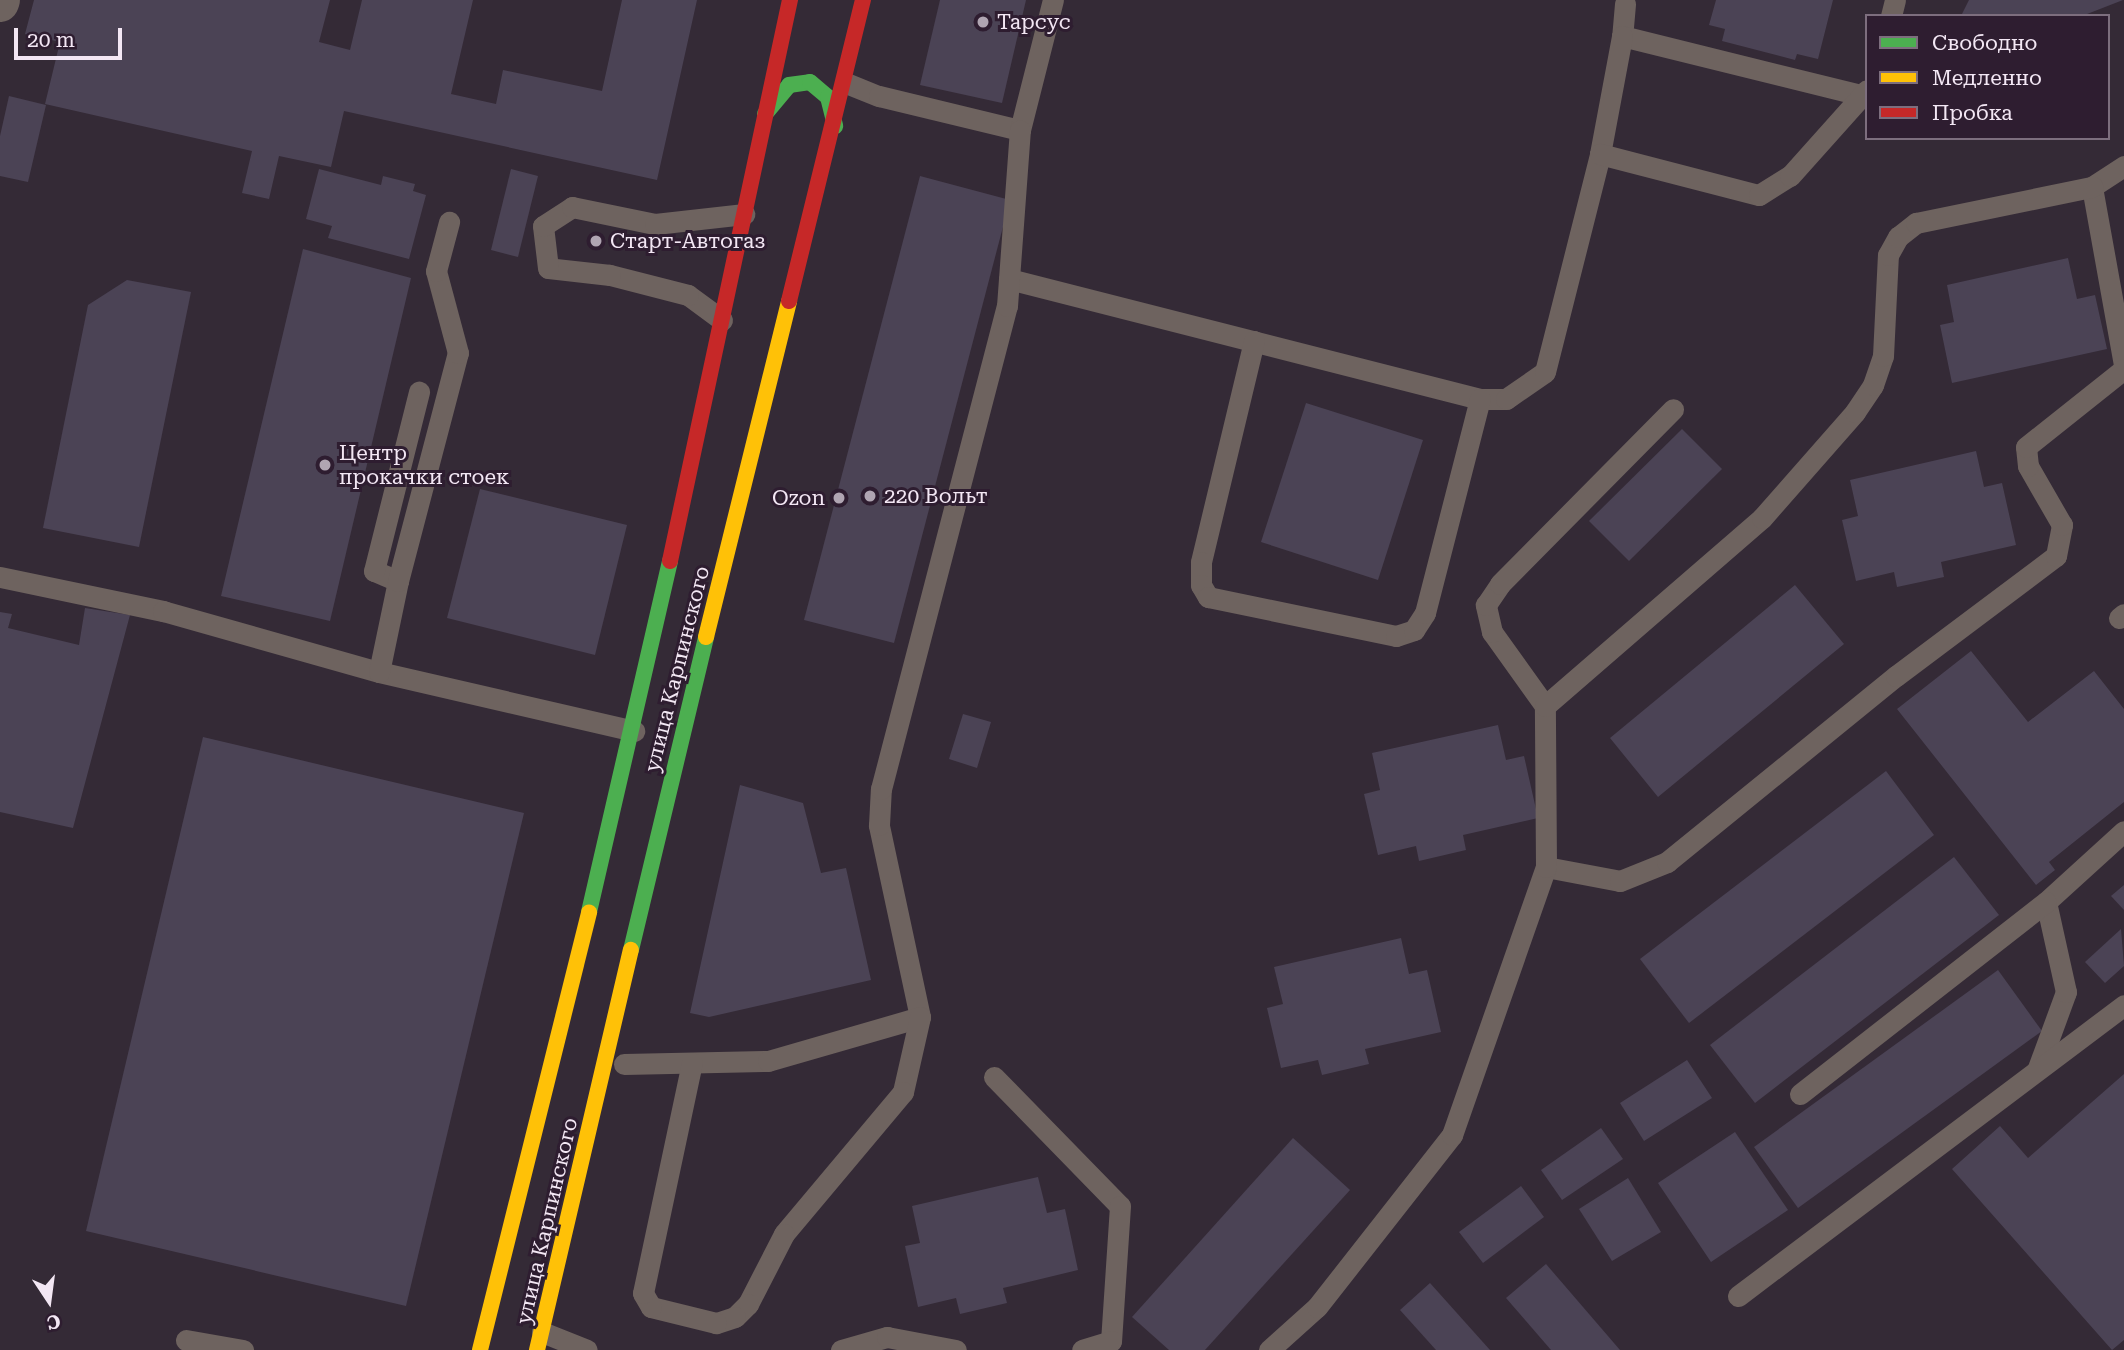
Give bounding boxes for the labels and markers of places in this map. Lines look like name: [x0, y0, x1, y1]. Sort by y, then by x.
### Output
place label: Тарсус: [997, 9, 1070, 35]
marker: Тарсус: [975, 14, 991, 30]
place label: Старт-Автогаз: [610, 228, 766, 254]
marker: Старт-Автогаз: [588, 233, 604, 249]
place label: Центр прокачки стоек: [339, 440, 509, 490]
marker: Центр прокачки стоек: [317, 457, 333, 473]
place label: 220 Вольт: [884, 483, 988, 509]
place label: Ozon: [772, 485, 825, 511]
marker: 220 Вольт: [862, 488, 878, 504]
marker: Ozon: [831, 490, 847, 506]

